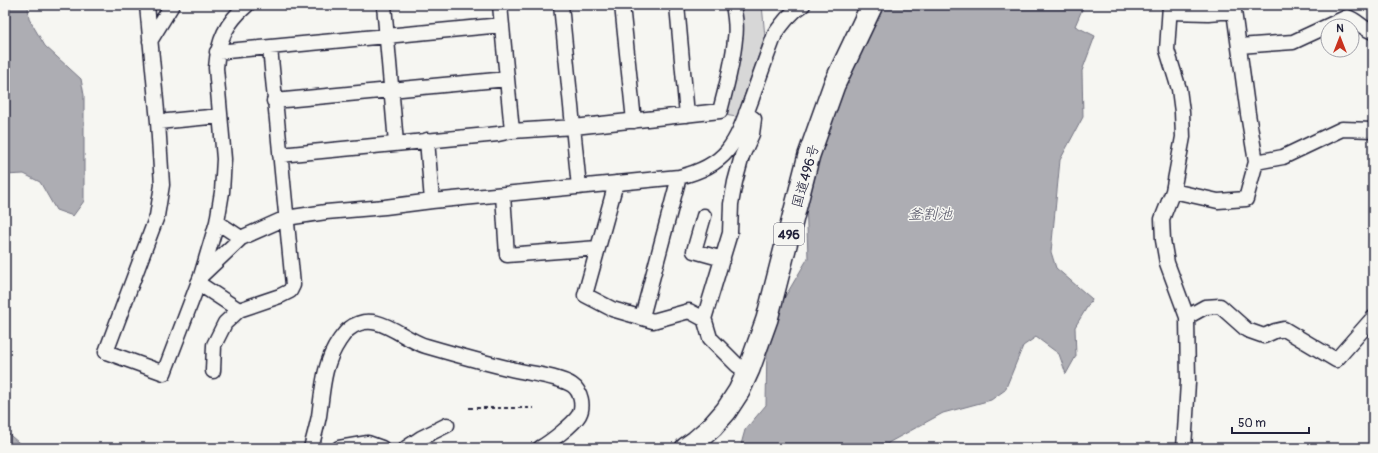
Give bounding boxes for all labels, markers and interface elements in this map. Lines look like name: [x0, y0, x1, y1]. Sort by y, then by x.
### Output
north arrow: [1320, 18, 1360, 58]
text: N: [1336, 22, 1344, 35]
street label: 国道496号: [788, 142, 823, 210]
water label: 釜割池: [907, 205, 953, 224]
road number: 496: [774, 223, 804, 245]
scale bar: [1232, 409, 1309, 435]
text: 50 m: [1238, 416, 1266, 431]

